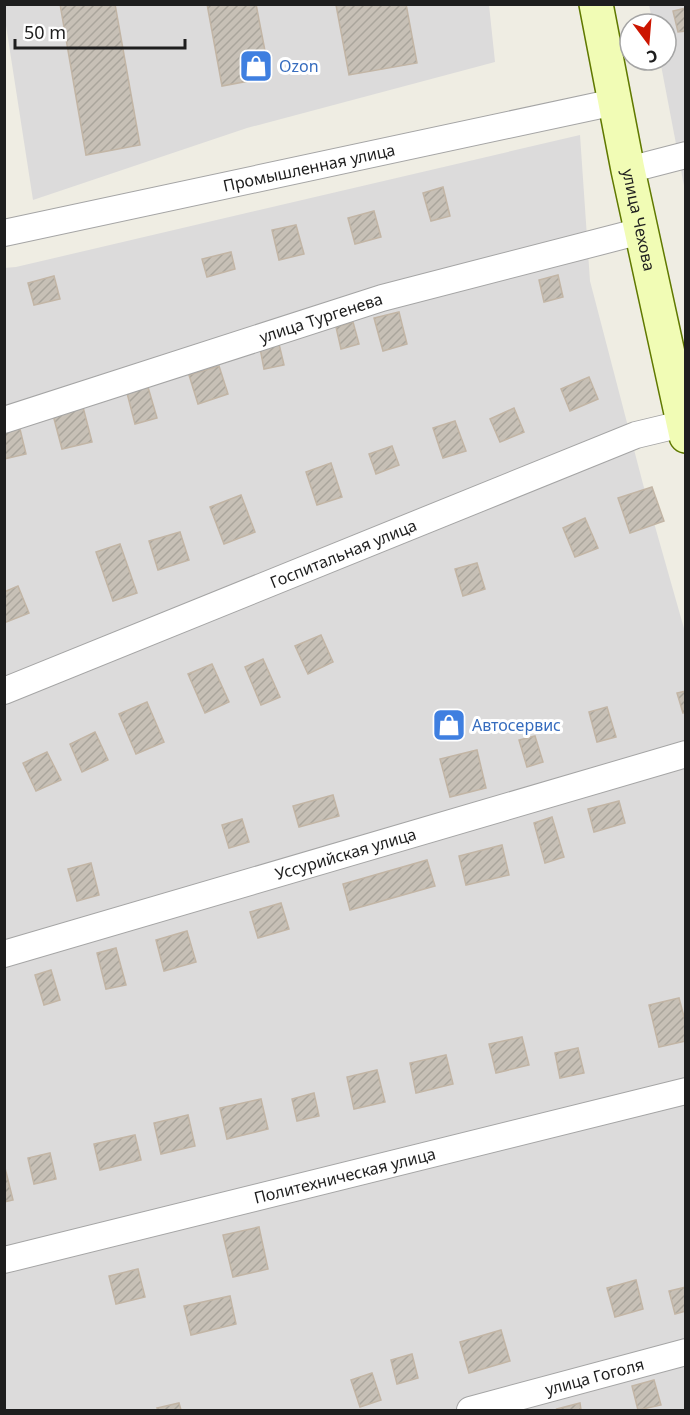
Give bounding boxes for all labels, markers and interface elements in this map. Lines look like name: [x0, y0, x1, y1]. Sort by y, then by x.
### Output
scale bar: [15, 12, 184, 50]
north arrow: [618, 12, 678, 72]
text: 50 m: [24, 20, 66, 44]
text: С: [644, 44, 660, 68]
shop icon: Ozon: [238, 48, 274, 84]
place label: Ozon: [279, 55, 319, 77]
street label: Промышленная улица: [221, 138, 397, 197]
street label: улица Чехова: [617, 167, 661, 273]
street label: улица Тургенева: [256, 288, 385, 348]
street label: Госпитальная улица: [267, 514, 420, 593]
shop icon: Автосервис: [431, 707, 467, 743]
place label: Автосервис: [472, 714, 561, 736]
street label: Уссурийская улица: [272, 823, 419, 885]
street label: Политехническая улица: [252, 1142, 438, 1209]
street label: улица Гоголя: [543, 1353, 647, 1400]

